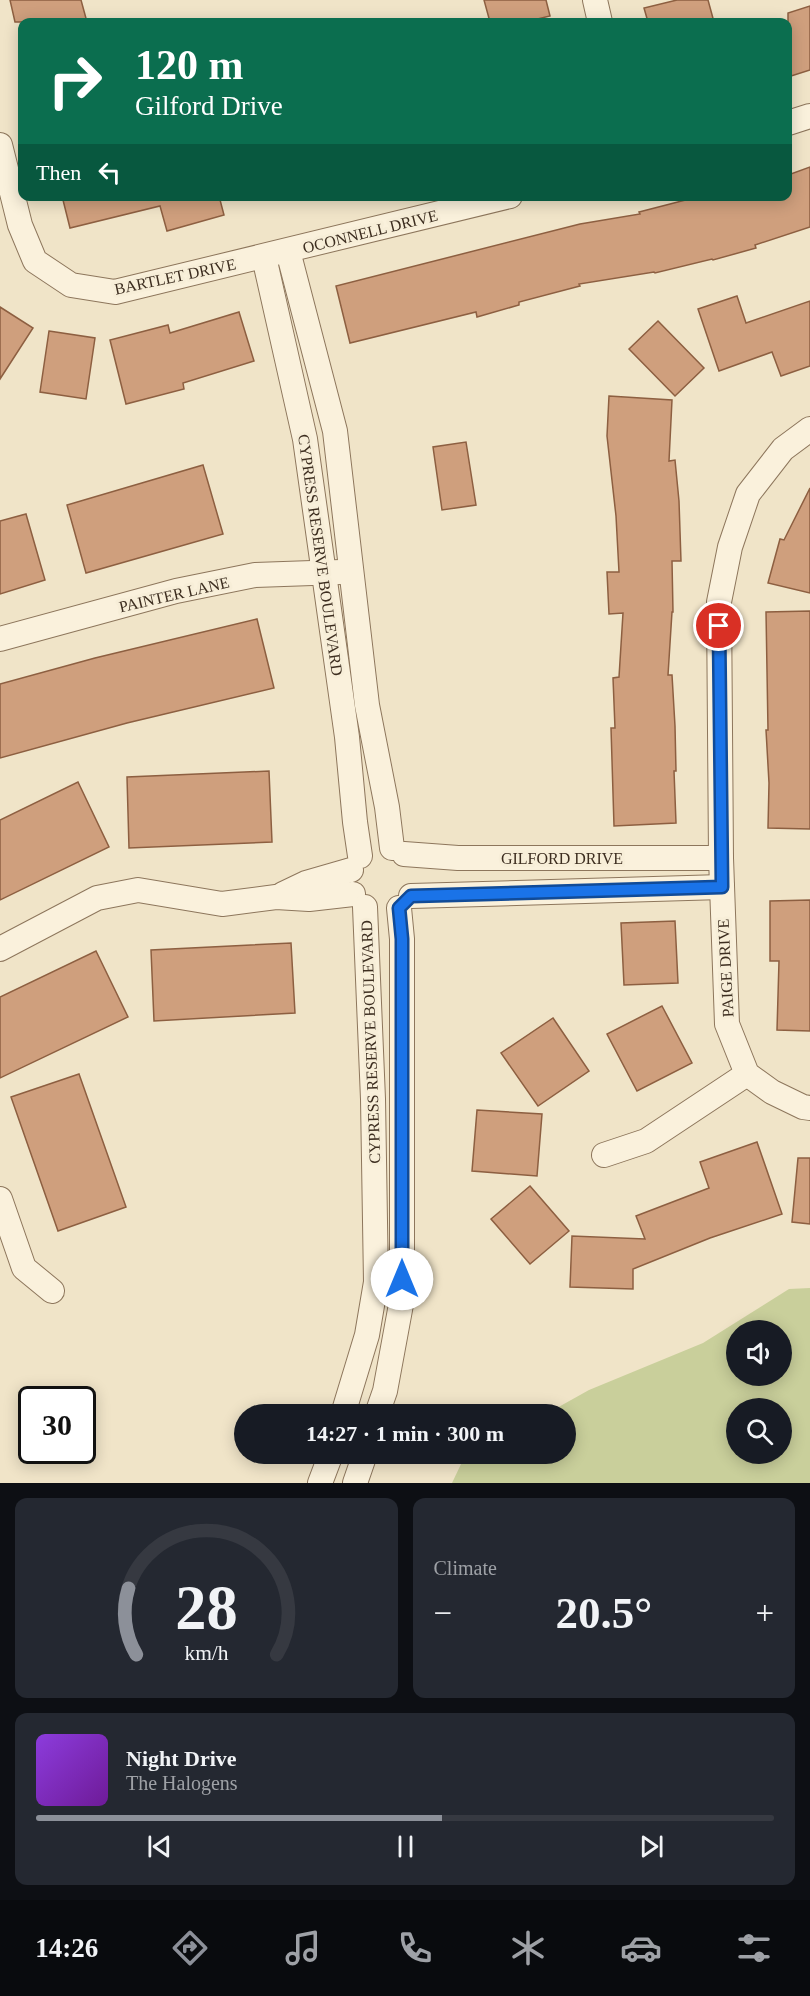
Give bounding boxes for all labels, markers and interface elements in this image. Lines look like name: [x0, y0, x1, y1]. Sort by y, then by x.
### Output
icon: right: [36, 42, 114, 120]
text: 120 m: [135, 42, 244, 88]
text: Gilford Drive: [135, 91, 283, 121]
icon: left: [93, 156, 126, 189]
text: Then: [36, 160, 81, 185]
street label: OCONNELL DRIVE: [301, 206, 439, 256]
street label: BARTLET DRIVE: [113, 255, 237, 298]
street label: CYPRESS RESERVE BOULEVARD: [295, 433, 346, 677]
street label: PAINTER LANE: [117, 574, 231, 615]
pin: [693, 600, 744, 651]
icon: arrive: [702, 609, 735, 642]
street label: GILFORD DRIVE: [501, 850, 623, 867]
street label: PAIGE DRIVE: [714, 918, 737, 1018]
street label: CYPRESS RESERVE BOULEVARD: [358, 920, 383, 1164]
position arrow: [370, 1247, 434, 1311]
map controls: [726, 1320, 792, 1464]
button: sound: [726, 1320, 792, 1386]
speed limit sign: 30: [18, 1386, 96, 1464]
button: search: [726, 1398, 792, 1464]
text: 14:27 · 1 min · 300 m: [306, 1421, 504, 1446]
text: Climate: [434, 1557, 497, 1579]
text: 28: [175, 1573, 237, 1642]
text: 20.5°: [555, 1588, 652, 1638]
text: −: [434, 1595, 452, 1631]
text: +: [755, 1595, 774, 1631]
text: km/h: [184, 1641, 229, 1665]
text: Night Drive: [126, 1746, 237, 1771]
text: The Halogens: [126, 1772, 238, 1794]
icon: previous: [143, 1830, 176, 1863]
icon: pause: [389, 1830, 422, 1863]
icon: next: [635, 1830, 668, 1863]
icon: directions: [169, 1927, 211, 1969]
icon: music: [282, 1927, 324, 1969]
icon: phone: [394, 1927, 436, 1969]
icon: climate: [507, 1927, 549, 1969]
icon: car: [620, 1927, 662, 1969]
icon: filters: [733, 1927, 775, 1969]
text: 14:26: [35, 1933, 98, 1963]

